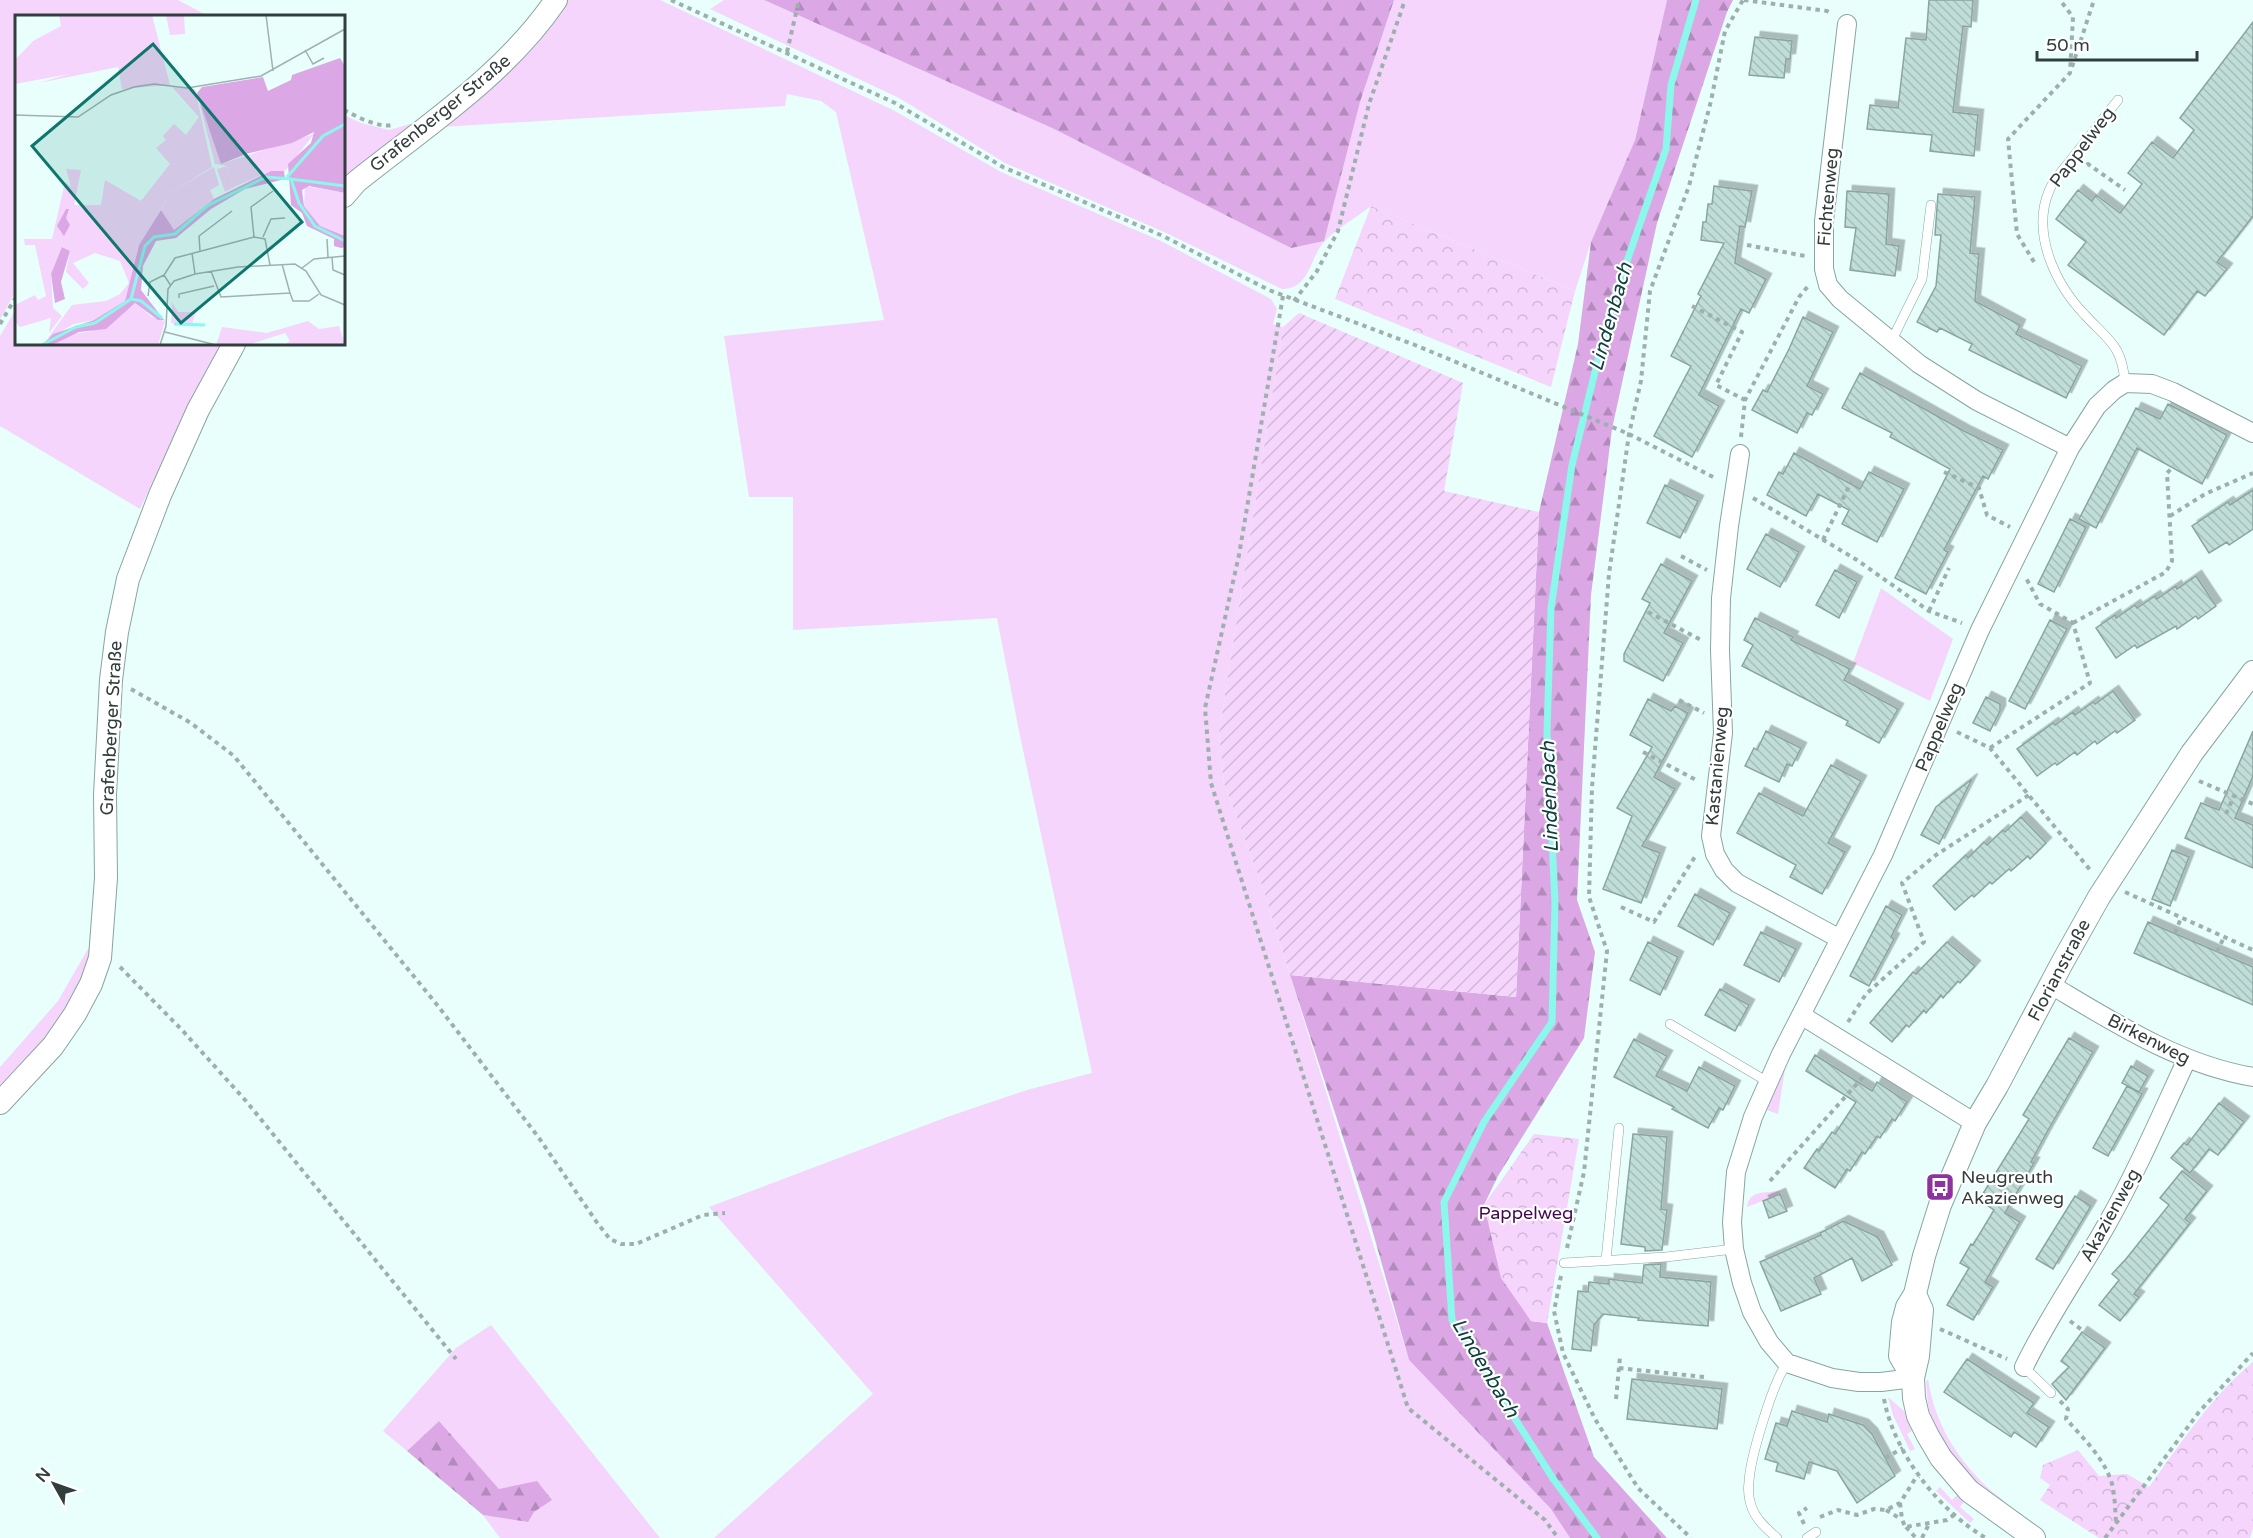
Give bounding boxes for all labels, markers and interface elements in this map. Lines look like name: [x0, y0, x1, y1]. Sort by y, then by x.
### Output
inset map: [15, 15, 345, 345]
scale bar: [2037, 24, 2198, 62]
text: 50 m: [2046, 34, 2090, 56]
street label: Grafenberger Straße: [365, 49, 515, 177]
street label: Pappelweg: [2045, 103, 2119, 191]
street label: Fichtenweg: [1813, 147, 1843, 247]
water label: Lindenbach: [1584, 259, 1638, 374]
street label: Grafenberger Straße: [95, 640, 127, 816]
street label: Pappelweg: [1910, 679, 1968, 775]
street label: Kastanienweg: [1701, 705, 1733, 827]
water label: Lindenbach: [1536, 740, 1564, 853]
street label: Florianstraße: [2023, 915, 2095, 1025]
street label: Birkenweg: [2104, 1009, 2194, 1069]
street label: Akazienweg: [2075, 1165, 2145, 1265]
place label: Neugreuth Akazienweg: [1961, 1166, 2064, 1209]
bus stop icon: Neugreuth Akazienweg: [1924, 1171, 1956, 1203]
park label: Pappelweg: [1479, 1202, 1573, 1224]
water label: Lindenbach: [1446, 1314, 1524, 1423]
north arrow: [24, 1454, 84, 1514]
text: N: [31, 1464, 55, 1486]

